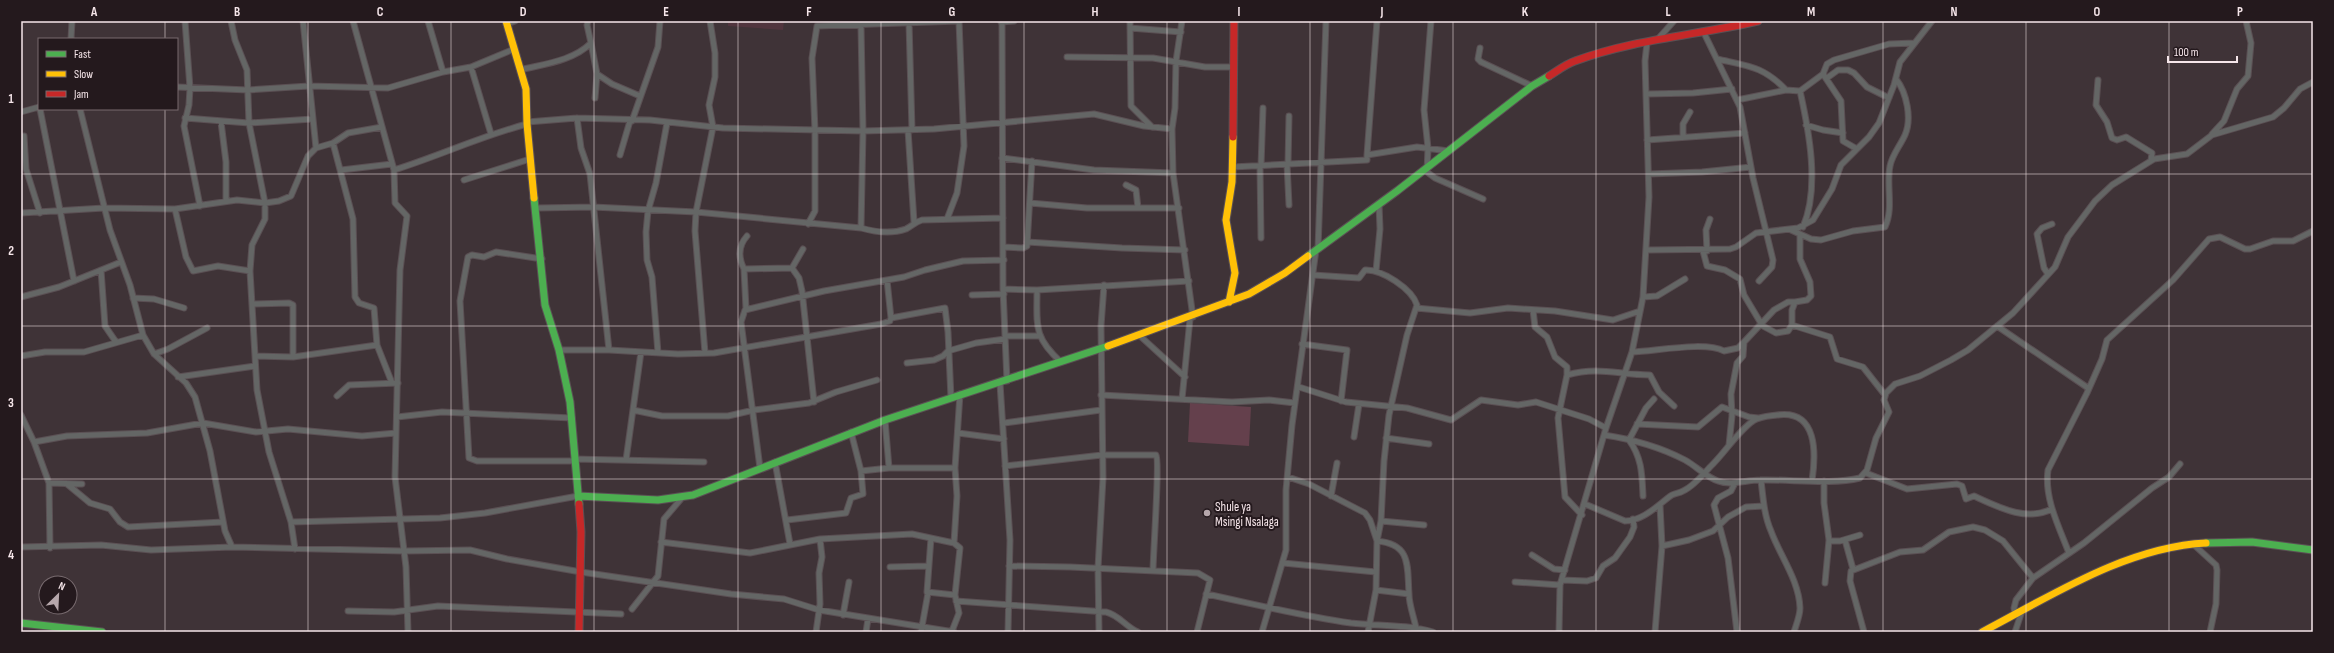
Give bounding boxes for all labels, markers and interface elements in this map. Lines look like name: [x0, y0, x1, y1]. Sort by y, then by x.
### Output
text: A: [90, 4, 98, 20]
text: B: [234, 4, 240, 20]
text: C: [377, 4, 384, 20]
text: D: [520, 4, 527, 20]
text: E: [663, 4, 669, 20]
text: F: [806, 4, 812, 20]
text: G: [949, 4, 956, 20]
text: H: [1092, 4, 1099, 20]
text: I: [1238, 4, 1241, 20]
text: J: [1380, 4, 1384, 20]
text: K: [1522, 4, 1529, 20]
text: L: [1665, 4, 1671, 20]
text: M: [1807, 4, 1815, 20]
text: N: [1951, 4, 1958, 20]
text: O: [2094, 4, 2101, 20]
text: P: [2237, 4, 2243, 20]
legend: [38, 38, 178, 110]
scale bar: [2168, 38, 2237, 64]
text: 100 m: [2174, 45, 2199, 60]
text: Fast: [74, 47, 91, 62]
text: Slow: [74, 67, 93, 82]
text: Jam: [73, 87, 89, 102]
text: 1: [8, 91, 14, 107]
text: 2: [8, 243, 14, 259]
text: 3: [8, 395, 14, 411]
place label: Shule ya Msingi Nsalaga: [1215, 499, 1279, 530]
marker: Shule ya Msingi Nsalaga: [1202, 508, 1212, 518]
text: 4: [8, 547, 14, 563]
north arrow: [38, 575, 78, 615]
text: N: [57, 579, 67, 594]

